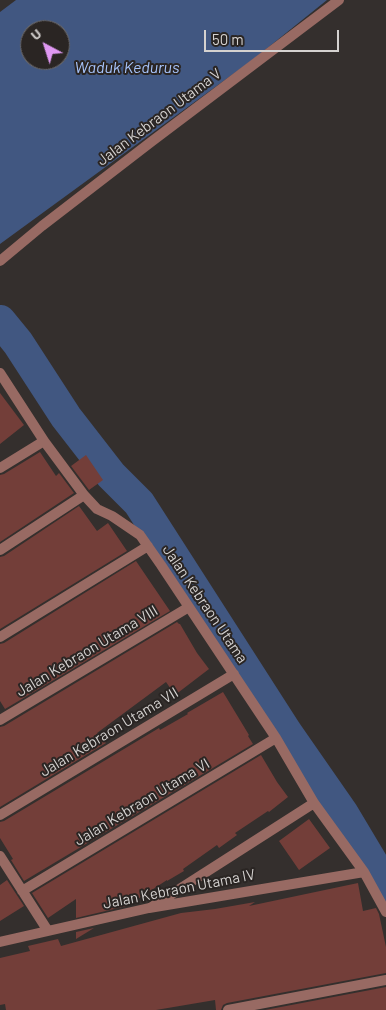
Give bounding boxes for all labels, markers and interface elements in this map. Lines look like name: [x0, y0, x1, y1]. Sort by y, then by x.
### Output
north arrow: [20, 20, 70, 70]
scale bar: [206, 20, 341, 52]
text: U: [27, 25, 45, 43]
text: 50 m: [212, 30, 244, 48]
water label: Waduk Kedurus: [75, 58, 179, 78]
street label: Jalan Kebraon Utama V: [93, 64, 225, 170]
street label: Jalan Kebraon Utama: [159, 541, 251, 667]
street label: Jalan Kebraon Utama VIII: [13, 601, 161, 701]
street label: Jalan Kebraon Utama VII: [36, 683, 182, 781]
street label: Jalan Kebraon Utama VI: [71, 754, 213, 850]
street label: Jalan Kebraon Utama IV: [101, 865, 257, 913]

